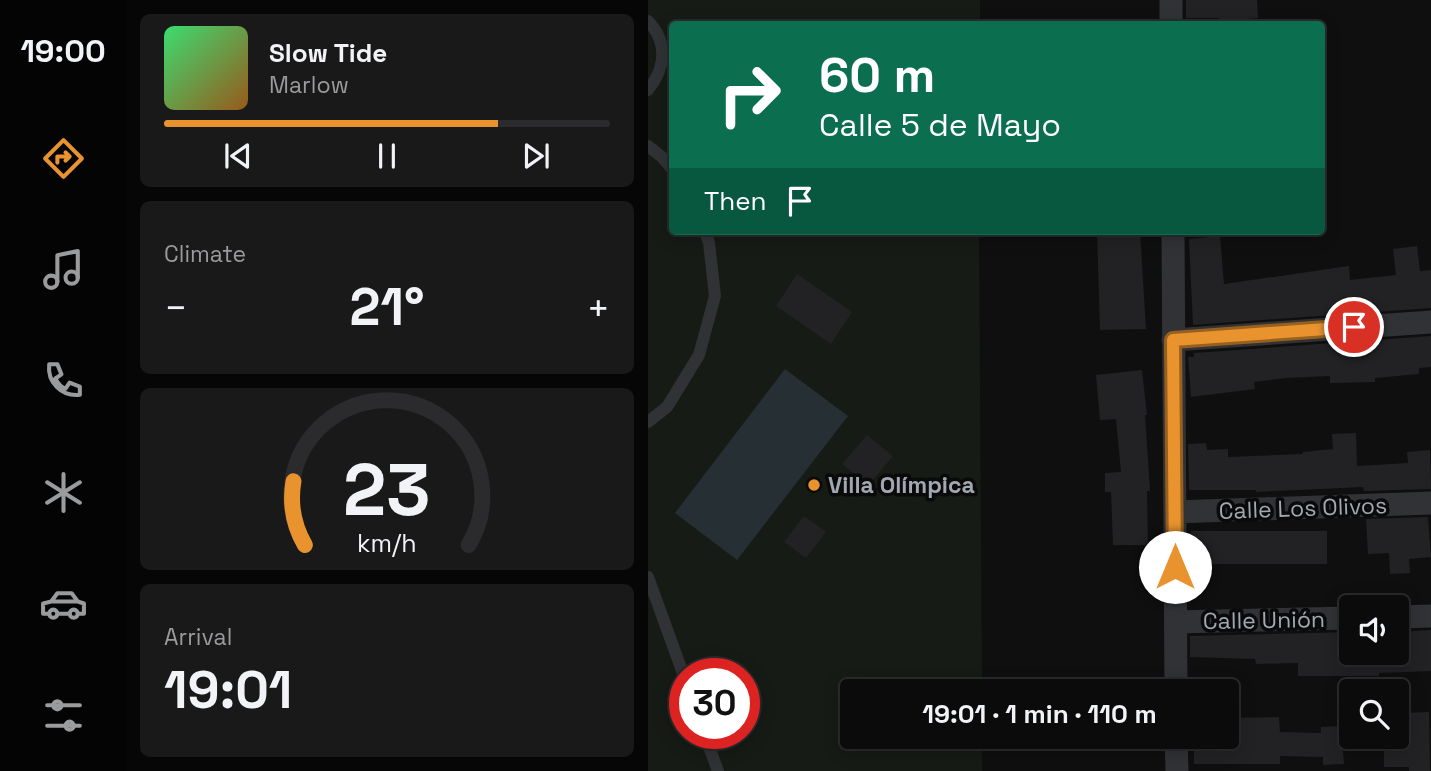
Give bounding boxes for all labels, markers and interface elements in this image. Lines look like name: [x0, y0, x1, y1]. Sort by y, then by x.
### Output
text: 19:00: [20, 31, 106, 71]
text: Slow Tide: [269, 36, 387, 70]
text: 60 m: [819, 44, 935, 106]
icon: right: [704, 49, 795, 140]
text: Marlow: [269, 70, 349, 100]
text: Calle 5 de Mayo: [819, 105, 1061, 145]
icon: directions: [39, 134, 88, 183]
icon: previous: [219, 137, 257, 175]
icon: pause: [368, 137, 406, 175]
icon: next: [517, 137, 555, 175]
icon: arrive: [781, 182, 819, 220]
text: Then: [704, 184, 767, 218]
text: Climate: [164, 239, 246, 269]
icon: music: [39, 245, 88, 294]
text: 21°: [350, 274, 424, 340]
text: −: [164, 284, 188, 332]
text: +: [586, 284, 610, 332]
pin: [1324, 297, 1384, 357]
icon: arrive: [1335, 308, 1373, 346]
icon: phone: [39, 356, 88, 405]
text: 23: [343, 443, 431, 536]
icon: climate: [39, 468, 88, 517]
place label: Villa Olímpica: [828, 470, 975, 500]
marker: Villa Olímpica: [806, 477, 822, 493]
street label: Calle Los Olivos: [1218, 490, 1388, 526]
text: km/h: [357, 527, 417, 559]
position arrow: [1138, 530, 1212, 604]
icon: car: [39, 579, 88, 628]
map controls: [1339, 595, 1409, 749]
button: sound: [1339, 595, 1409, 665]
street label: Calle Unión: [1203, 604, 1325, 636]
text: Arrival: [164, 622, 232, 652]
text: 19:01: [164, 657, 292, 723]
speed limit sign: 30: [669, 658, 760, 749]
button: search: [1339, 679, 1409, 749]
icon: filters: [39, 691, 88, 740]
text: 19:01 · 1 min · 110 m: [922, 697, 1157, 731]

